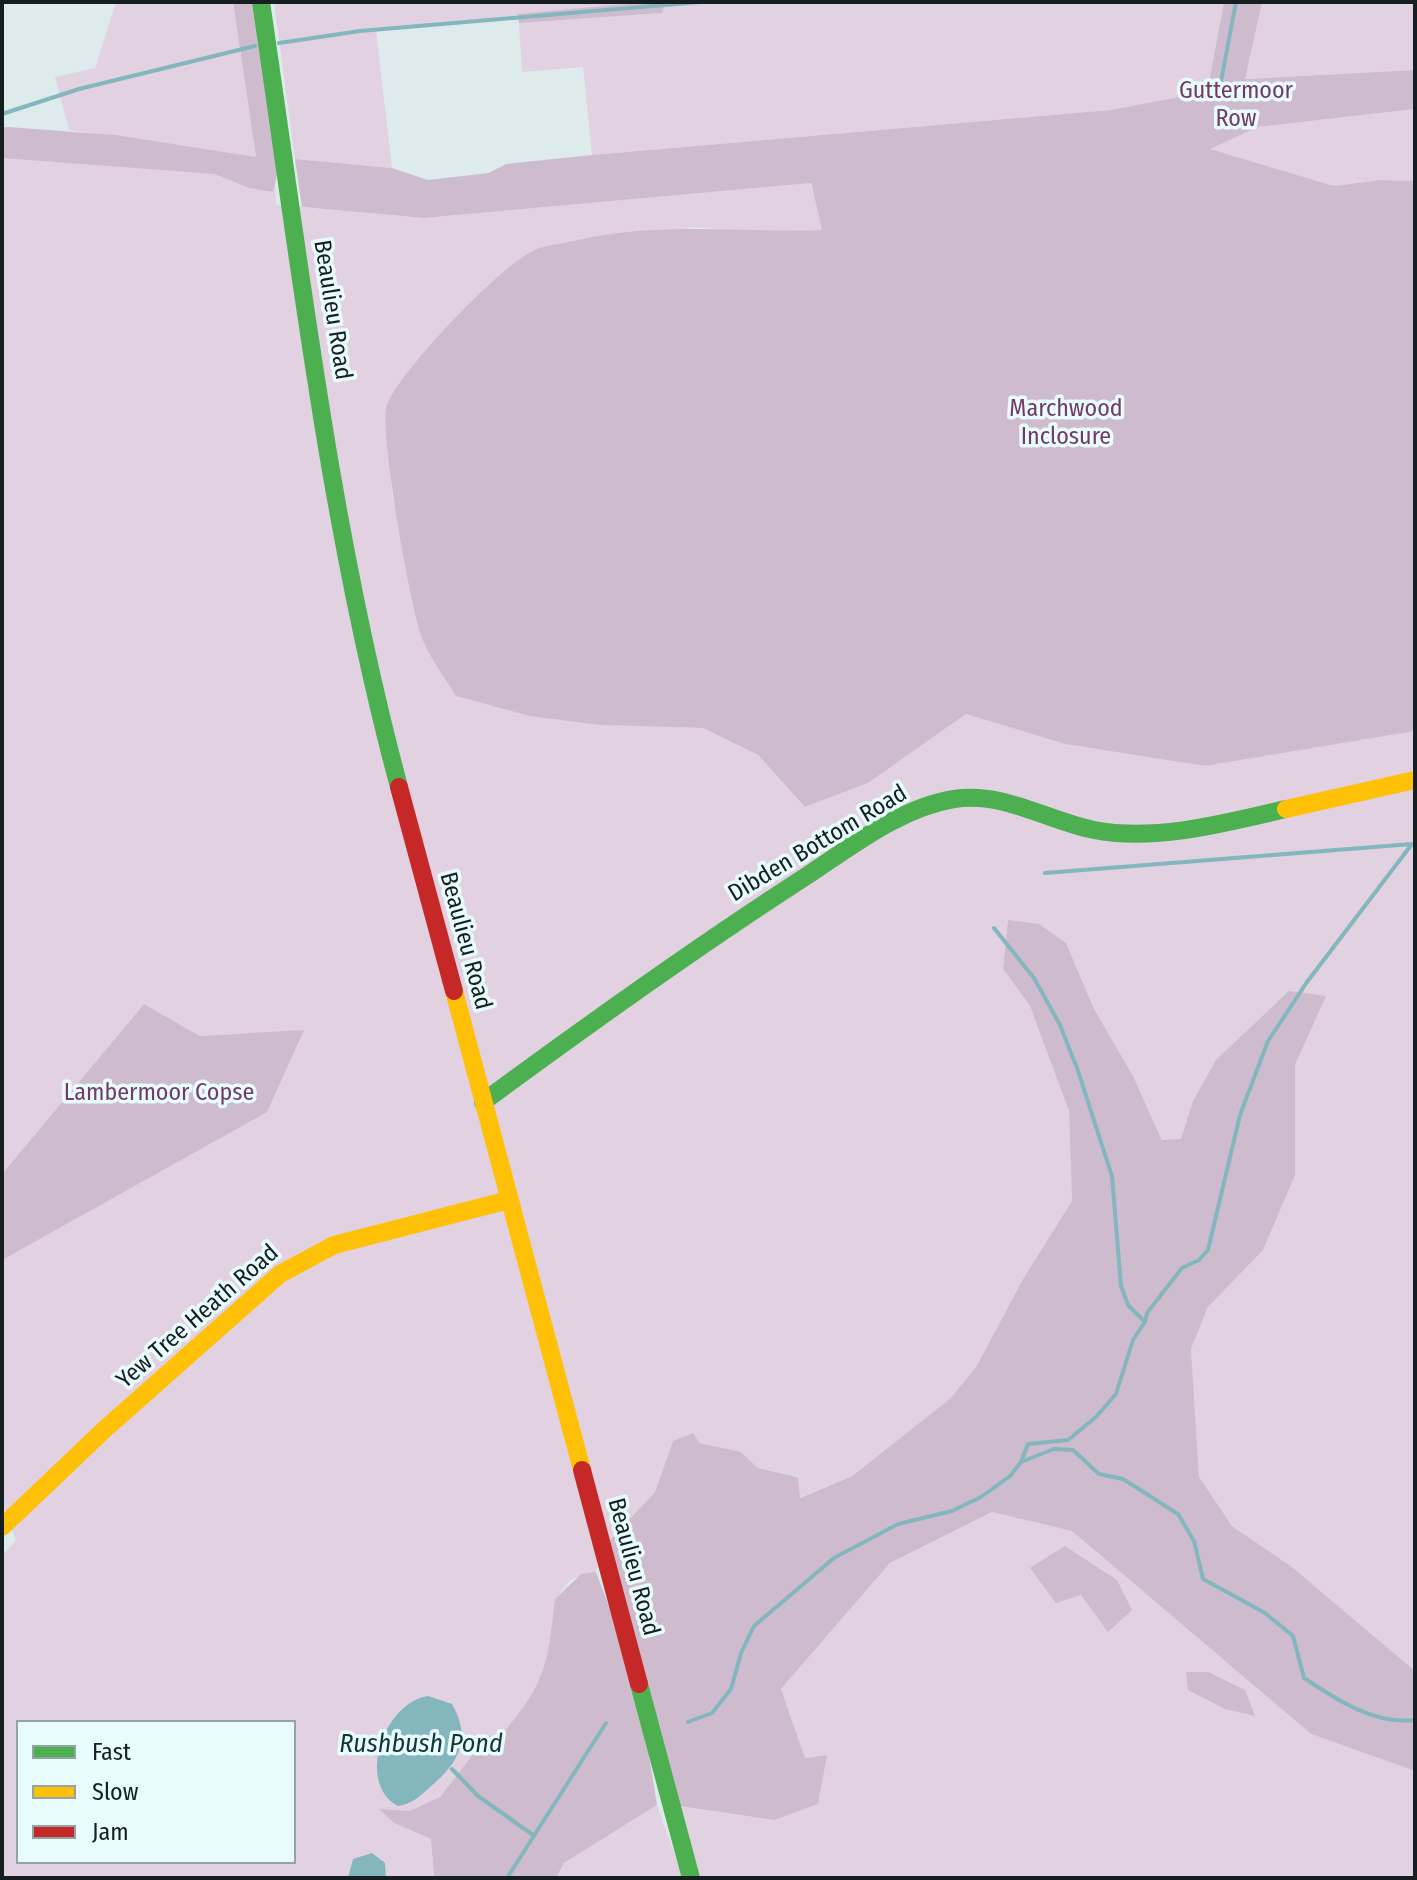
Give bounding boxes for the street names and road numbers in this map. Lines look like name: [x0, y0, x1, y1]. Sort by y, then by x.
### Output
street label: Beaulieu Road: [307, 238, 357, 382]
street label: Dibden Bottom Road: [723, 779, 913, 909]
street label: Beaulieu Road: [433, 869, 497, 1013]
street label: Yew Tree Heath Road: [111, 1239, 285, 1395]
street label: Beaulieu Road: [601, 1495, 665, 1639]

